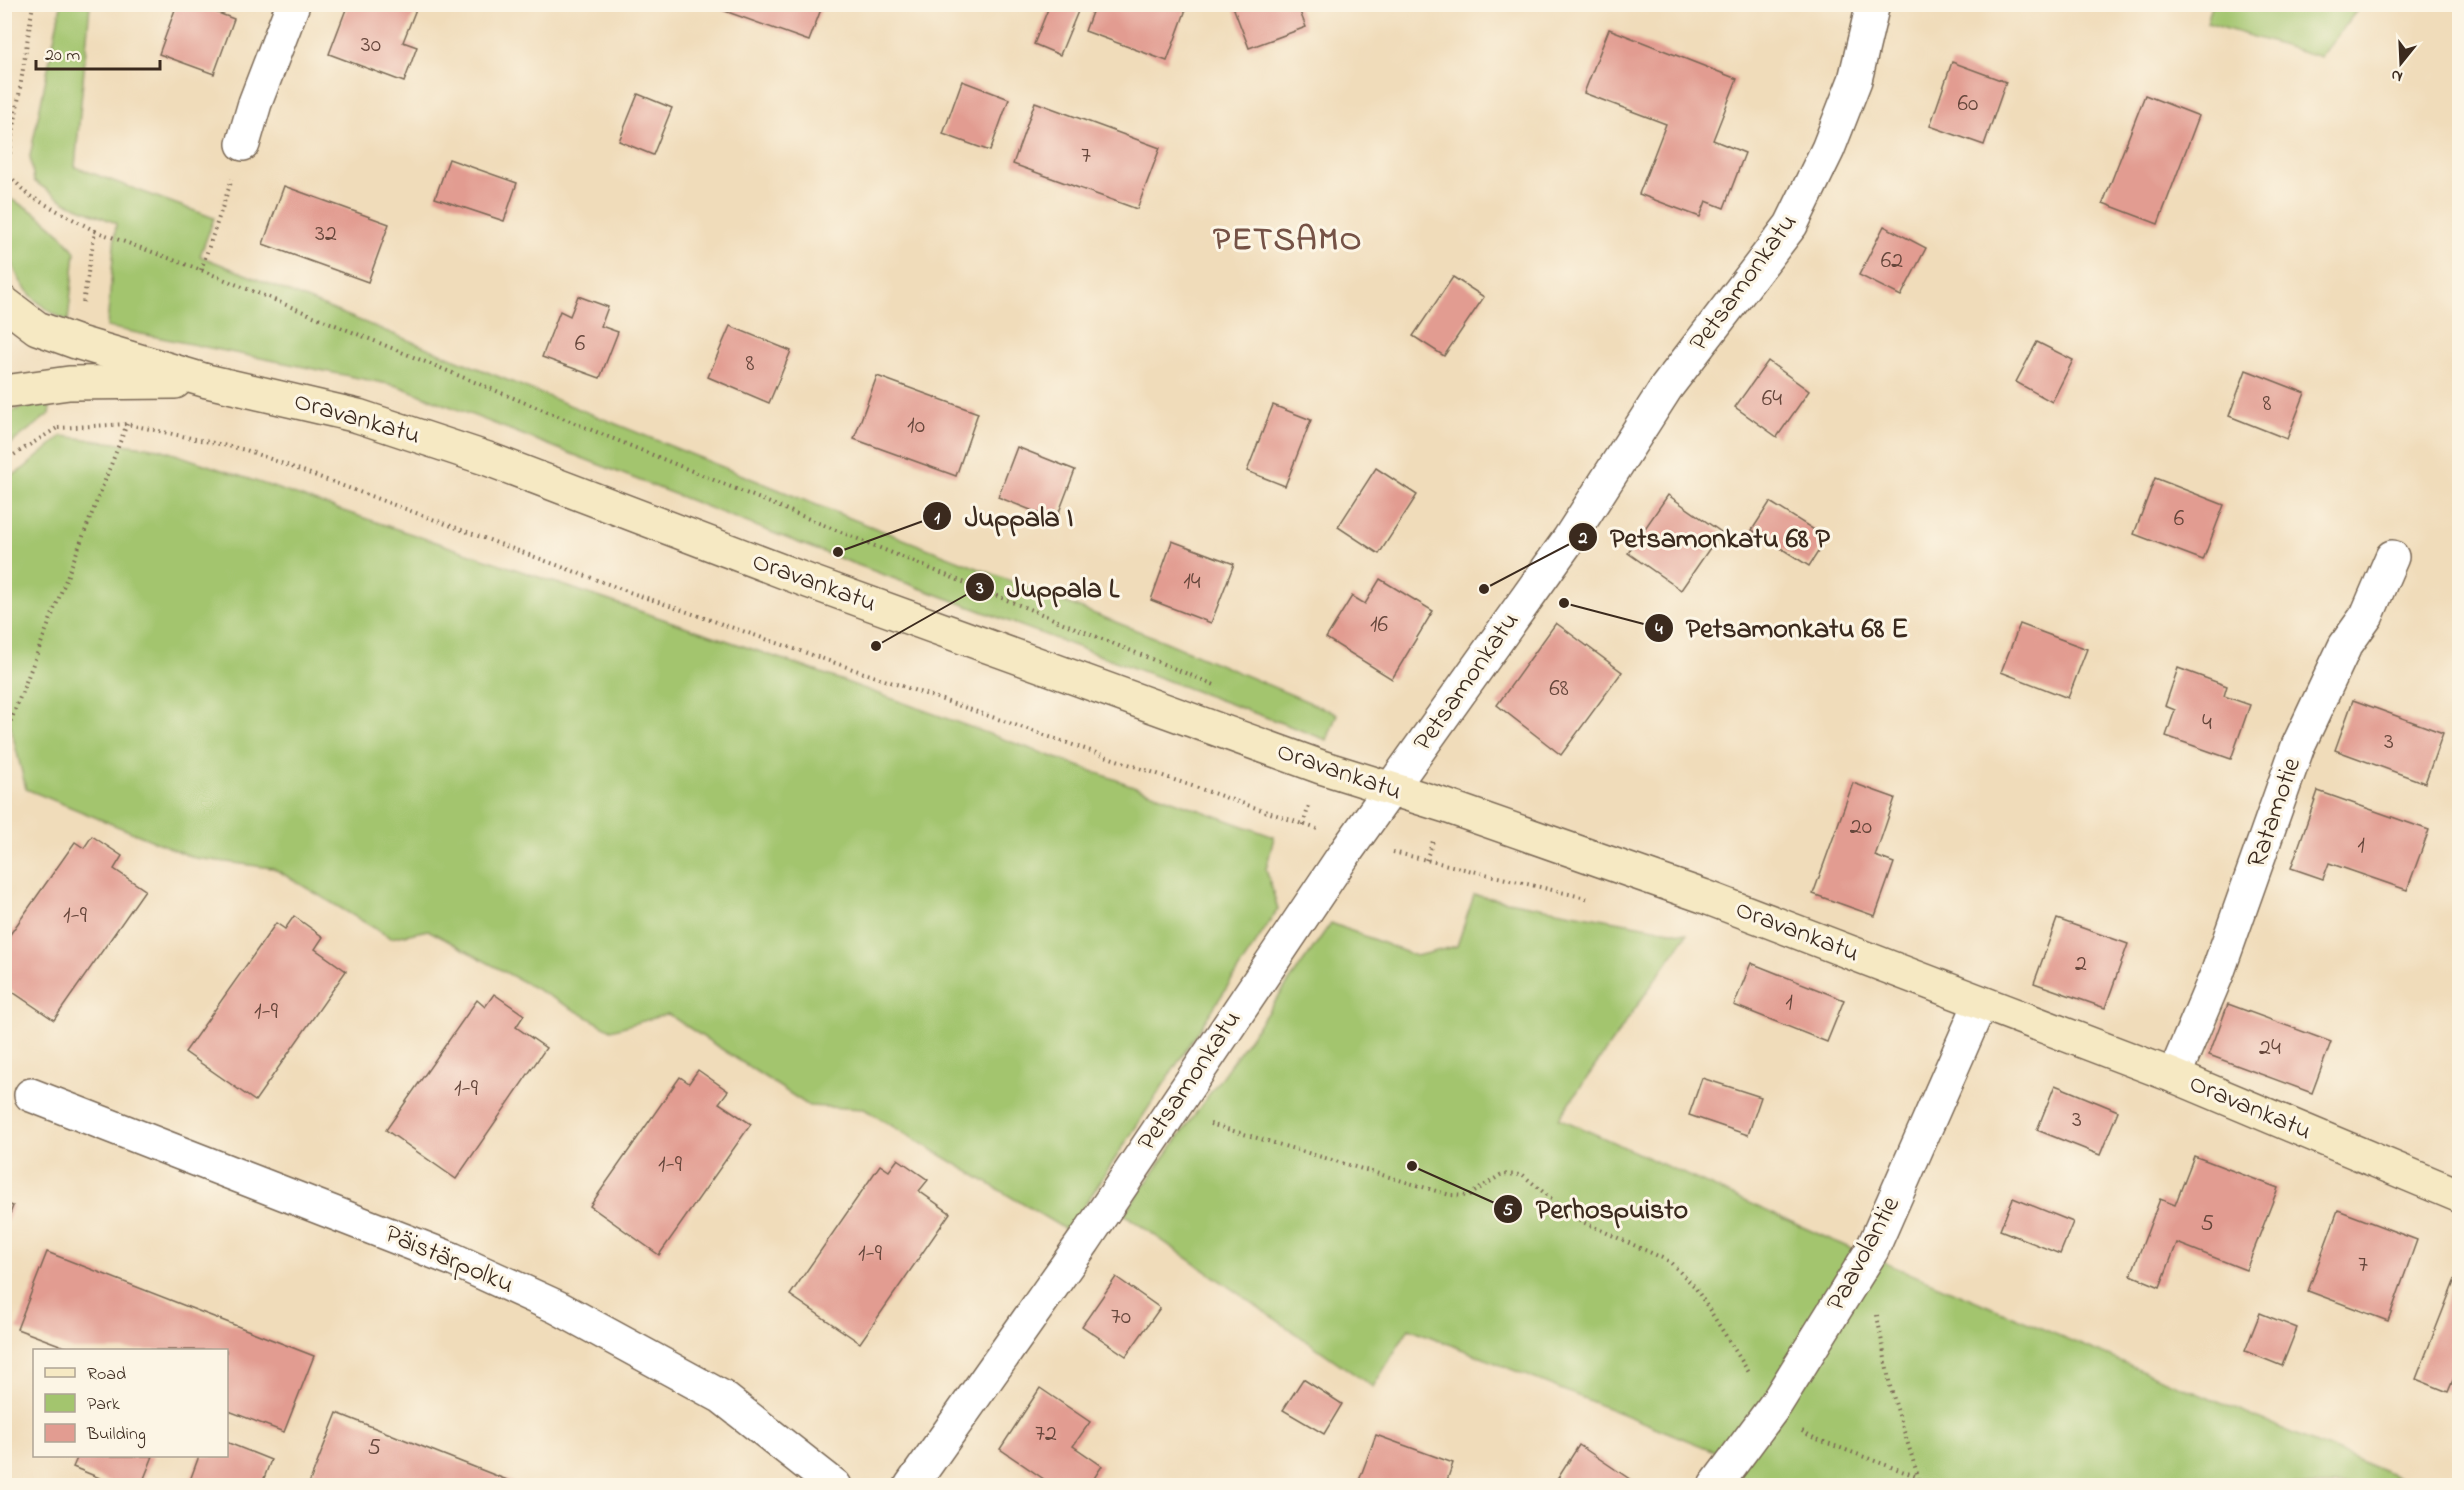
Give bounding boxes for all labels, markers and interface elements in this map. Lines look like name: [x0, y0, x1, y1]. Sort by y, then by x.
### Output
house number: 30: [361, 28, 381, 63]
scale bar: [36, 33, 160, 71]
north arrow: [2371, 33, 2431, 93]
text: 20 m: [45, 43, 80, 69]
text: N: [2388, 62, 2406, 88]
house number: 60: [1958, 87, 1978, 122]
house number: 7: [1081, 139, 1091, 174]
street label: Petsamonkatu: [1680, 206, 1808, 360]
house number: 32: [315, 217, 337, 252]
district label: PETSAMO: [1213, 217, 1363, 265]
house number: 62: [1881, 244, 1903, 279]
house number: 6: [575, 327, 586, 362]
house number: 8: [746, 347, 755, 382]
street label: Oravankatu: [289, 382, 425, 456]
house number: 64: [1762, 382, 1782, 417]
house number: 8: [2263, 387, 2272, 422]
house number: 10: [907, 409, 925, 444]
callout: Juppala I: [922, 493, 1085, 539]
text: Juppala I: [965, 499, 1073, 540]
house number: 6: [2174, 502, 2185, 537]
text: 1: [934, 506, 940, 532]
callout: Petsamonkatu 68 P: [1568, 514, 1842, 560]
text: Petsamonkatu 68 P: [1610, 520, 1830, 561]
text: 2: [1578, 526, 1588, 552]
street label: Oravankatu: [746, 542, 882, 624]
callout: Juppala L: [965, 564, 1131, 610]
house number: 14: [1183, 565, 1201, 600]
text: Juppala L: [1007, 570, 1120, 611]
text: 3: [975, 576, 984, 602]
street label: Petsamonkatu: [1404, 604, 1530, 760]
callout: Petsamonkatu 68 E: [1644, 605, 1921, 651]
house number: 16: [1370, 608, 1389, 643]
text: Petsamonkatu 68 E: [1686, 610, 1908, 651]
text: 4: [1655, 617, 1663, 643]
house number: 68: [1549, 672, 1569, 707]
house number: 4: [2202, 706, 2212, 741]
house number: 3: [2384, 725, 2394, 760]
street label: Oravankatu: [1271, 732, 1407, 812]
street label: Ratamotie: [2238, 752, 2312, 873]
house number: 20: [1850, 810, 1872, 845]
house number: 1: [2357, 829, 2365, 864]
street label: Oravankatu: [1729, 891, 1865, 973]
house number: 1-9: [63, 899, 88, 934]
house number: 2: [2075, 947, 2087, 982]
house number: 1: [1785, 986, 1793, 1021]
house number: 1-9: [254, 995, 279, 1030]
street label: Petsamonkatu: [1128, 1003, 1252, 1159]
house number: 24: [2259, 1031, 2281, 1066]
street label: Oravankatu: [2183, 1065, 2317, 1151]
house number: 1-9: [454, 1072, 479, 1107]
house number: 3: [2072, 1103, 2082, 1138]
house number: 1-9: [658, 1148, 683, 1183]
callout: Perhospuisto: [1493, 1186, 1700, 1232]
street label: Paavolantie: [1817, 1189, 1911, 1318]
text: Perhospuisto: [1536, 1191, 1688, 1232]
text: 5: [1503, 1198, 1514, 1224]
house number: 5: [2200, 1207, 2214, 1242]
street label: Päistärpolku: [378, 1215, 520, 1305]
house number: 1-9: [858, 1237, 883, 1272]
house number: 7: [2358, 1248, 2368, 1283]
house number: 70: [1111, 1300, 1131, 1335]
legend: [33, 1349, 228, 1457]
text: Road: [87, 1362, 126, 1388]
text: Park: [87, 1392, 120, 1418]
house number: 72: [1035, 1417, 1057, 1452]
text: Building: [86, 1422, 146, 1449]
house number: 5: [367, 1431, 381, 1466]

